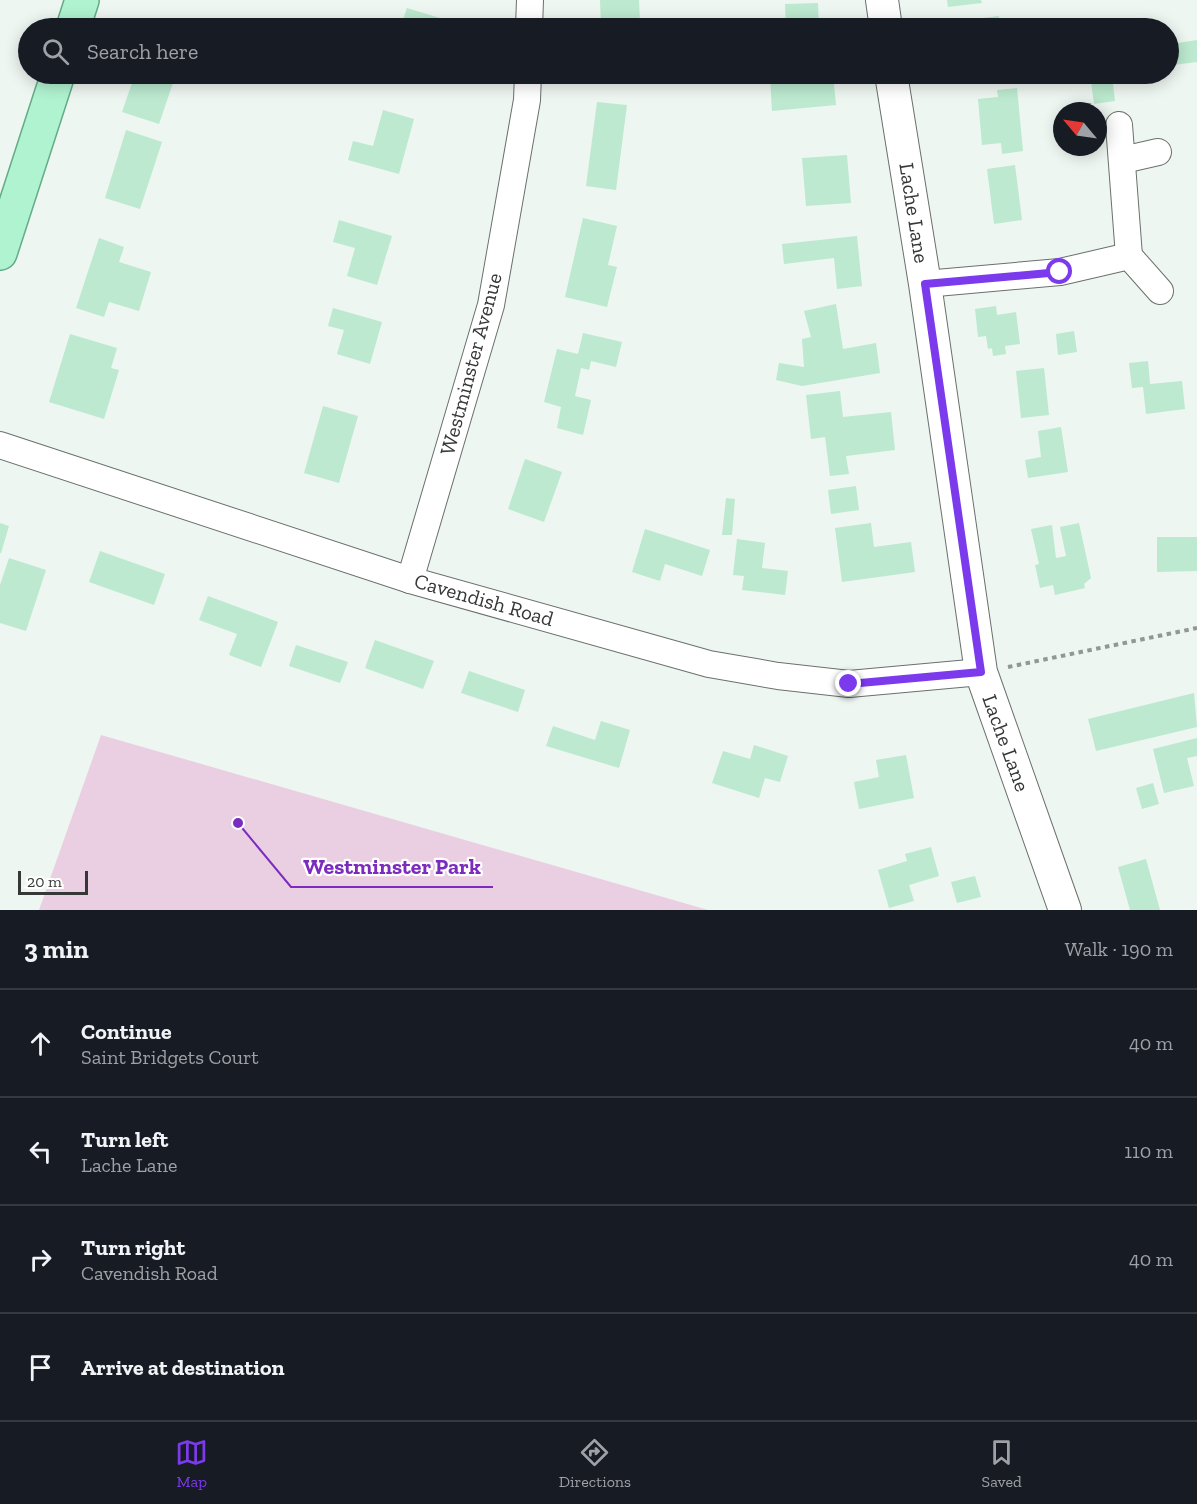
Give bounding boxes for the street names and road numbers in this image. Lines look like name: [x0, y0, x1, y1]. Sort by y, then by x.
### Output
street label: Lache Lane: [894, 161, 935, 265]
street label: Westminster Avenue: [434, 270, 507, 458]
street label: Cavendish Road: [412, 568, 557, 631]
street label: Lache Lane: [977, 691, 1036, 795]

